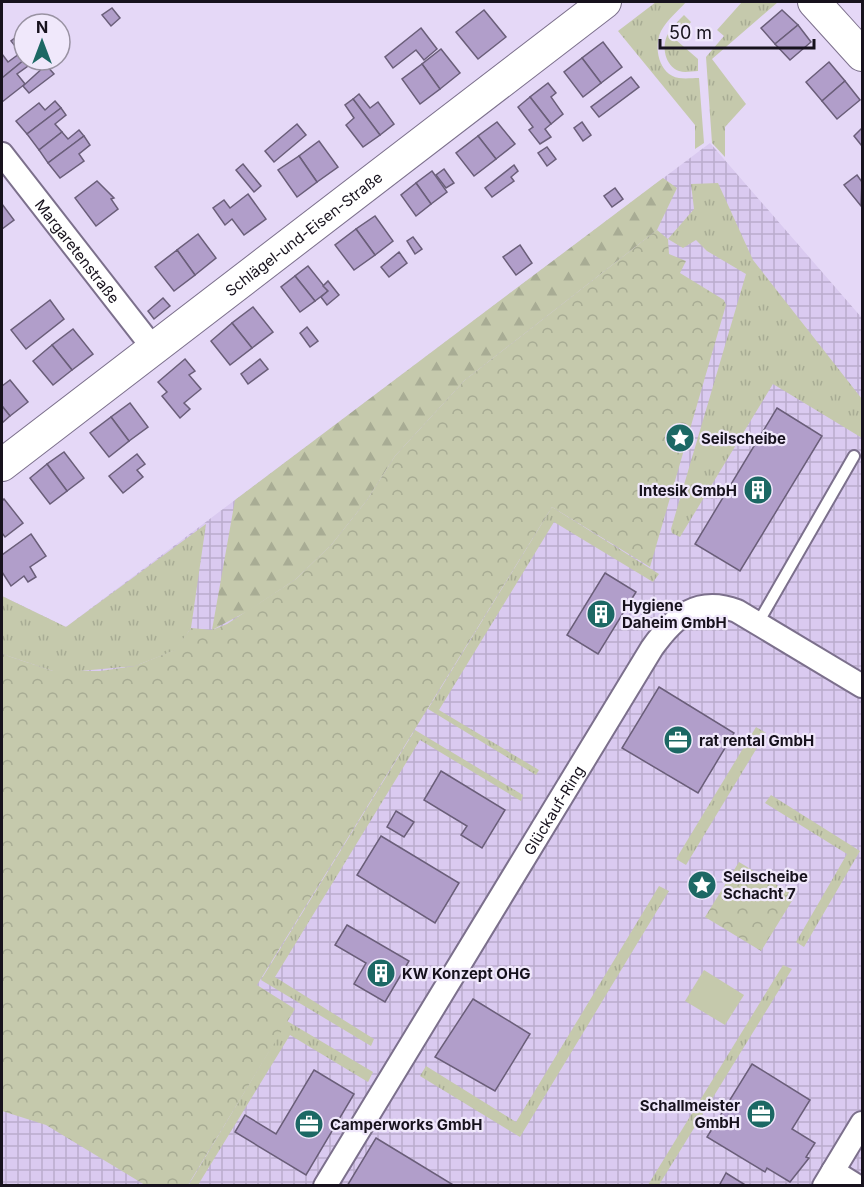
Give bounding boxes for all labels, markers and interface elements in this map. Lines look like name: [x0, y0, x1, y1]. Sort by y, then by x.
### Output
north arrow: [12, 12, 72, 72]
scale bar: [660, 12, 814, 50]
text: N: [36, 17, 48, 37]
text: 50 m: [669, 22, 712, 43]
street label: Schlägel-und-Eisen-Straße: [221, 167, 386, 300]
street label: Margaretenstraße: [31, 195, 124, 307]
place icon: Seilscheibe: [664, 422, 696, 454]
place label: Seilscheibe: [701, 429, 786, 448]
building icon: Intesik GmbH: [742, 474, 774, 506]
place label: Intesik GmbH: [639, 481, 737, 500]
place label: Hygiene Daheim GmbH: [622, 596, 727, 632]
building icon: Hygiene Daheim GmbH: [585, 598, 617, 630]
office icon: rat rental GmbH: [662, 724, 694, 756]
place label: rat rental GmbH: [699, 731, 814, 750]
street label: Glückauf-Ring: [519, 762, 588, 858]
place label: Seilscheibe Schacht 7: [723, 867, 808, 903]
place icon: Seilscheibe Schacht 7: [686, 869, 718, 901]
building icon: KW Konzept OHG: [365, 957, 397, 989]
place label: KW Konzept OHG: [402, 964, 530, 983]
place label: Schallmeister GmbH: [640, 1096, 740, 1132]
office icon: Schallmeister GmbH: [745, 1098, 777, 1130]
office icon: Camperworks GmbH: [293, 1108, 325, 1140]
place label: Camperworks GmbH: [330, 1115, 482, 1134]

